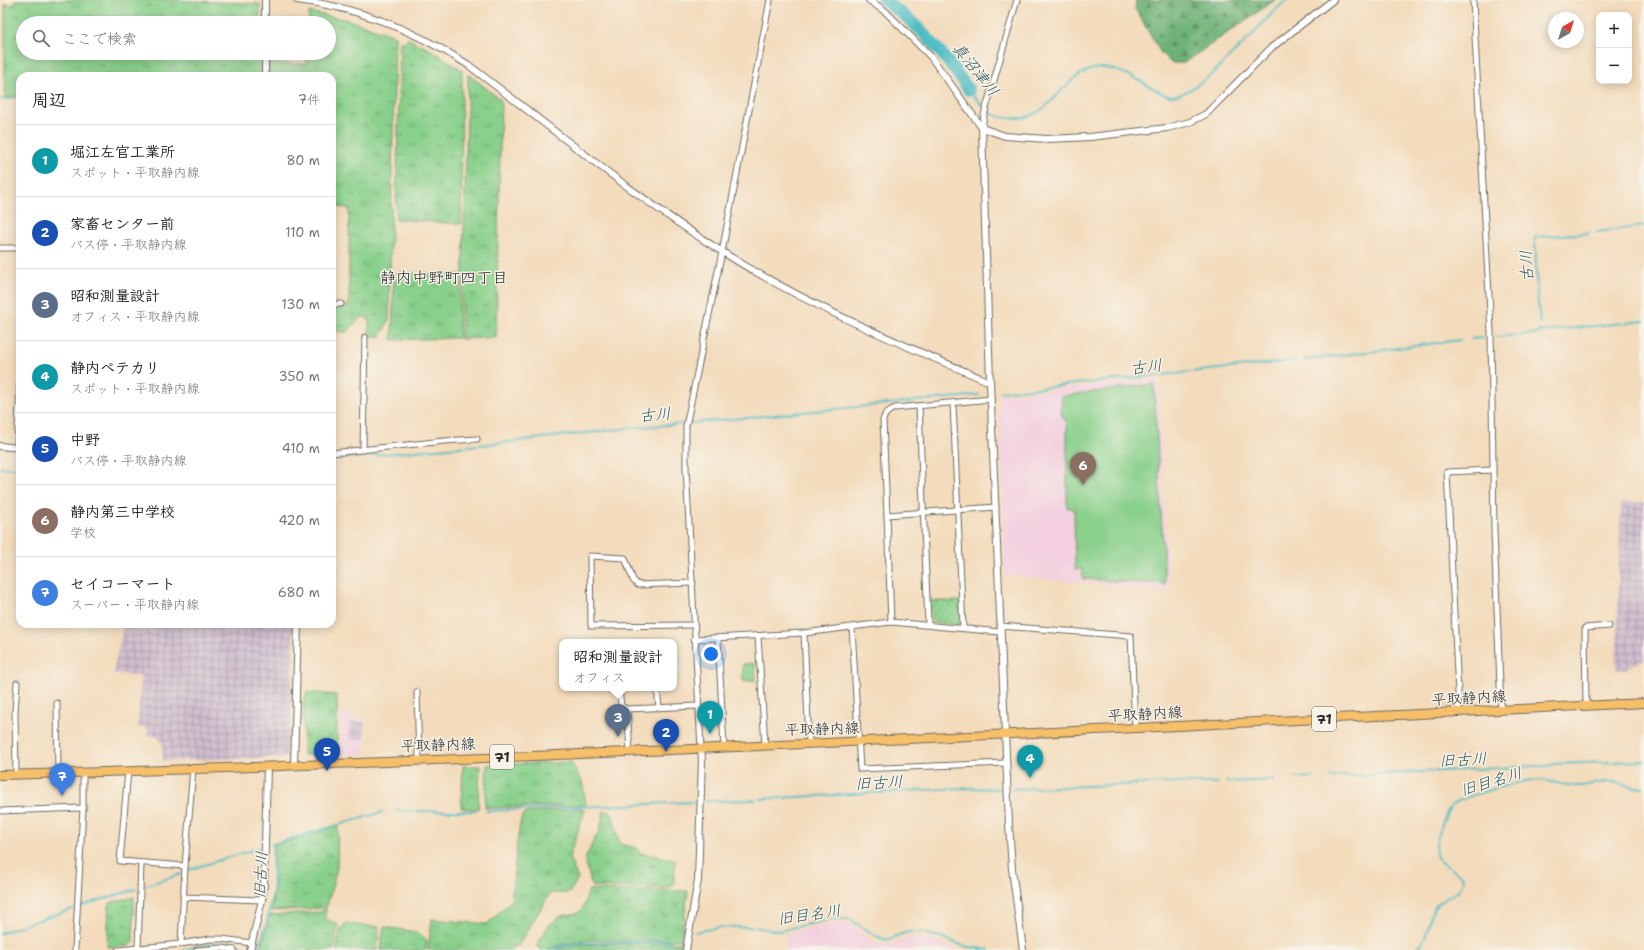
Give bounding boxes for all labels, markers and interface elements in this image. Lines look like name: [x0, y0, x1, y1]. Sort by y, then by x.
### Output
north arrow: [1548, 12, 1584, 48]
map controls: [1596, 12, 1632, 84]
button: +: [1596, 12, 1632, 48]
search box: [16, 16, 336, 60]
icon: search: [30, 27, 52, 49]
text: ここで検索: [62, 29, 137, 49]
water label: 真沼津川: [947, 38, 1004, 101]
button: −: [1596, 48, 1632, 84]
text: 周辺: [32, 89, 66, 111]
text: 7件: [298, 91, 320, 108]
text: 堀江左官工業所: [70, 142, 175, 162]
text: 1: [42, 152, 48, 169]
text: 80 m: [286, 152, 320, 169]
text: スポット · 平取静内線: [70, 164, 200, 181]
text: 家畜センター前: [70, 214, 175, 234]
text: 2: [40, 224, 50, 241]
text: 110 m: [285, 224, 320, 241]
text: バス停 · 平取静内線: [70, 236, 187, 253]
water label: 古川: [1515, 249, 1538, 283]
district label: 静内中野町四丁目: [380, 267, 508, 288]
text: 昭和測量設計: [70, 286, 160, 306]
text: 3: [40, 296, 50, 313]
text: 130 m: [282, 296, 320, 313]
text: オフィス · 平取静内線: [70, 308, 200, 325]
water label: 古川: [1129, 354, 1163, 379]
text: 静内ぺテカリ: [70, 358, 160, 378]
text: 4: [40, 368, 50, 385]
text: 350 m: [279, 368, 320, 385]
text: スポット · 平取静内線: [70, 380, 200, 397]
water label: 古川: [638, 403, 672, 426]
text: 中野: [70, 430, 100, 450]
text: 5: [41, 440, 49, 457]
text: 410 m: [282, 440, 320, 457]
text: バス停 · 平取静内線: [70, 452, 187, 469]
pin: 6: [1070, 452, 1096, 485]
text: 静内第三中学校: [70, 502, 175, 522]
text: 6: [40, 512, 50, 529]
text: 420 m: [278, 512, 320, 529]
text: 学校: [70, 524, 96, 541]
text: セイコーマート: [70, 574, 176, 594]
text: 7: [40, 584, 50, 601]
text: 680 m: [278, 584, 320, 601]
text: スーパー · 平取静内線: [70, 596, 199, 613]
popup: [559, 639, 677, 691]
your location: [701, 644, 721, 664]
text: 昭和測量設計: [573, 647, 663, 667]
text: オフィス: [573, 669, 625, 686]
street label: 平取静内線: [1431, 686, 1507, 710]
pin: 1: [697, 701, 723, 734]
street label: 平取静内線: [1107, 702, 1183, 726]
pin: 3: [605, 704, 631, 737]
road number: 71: [1312, 707, 1336, 731]
street label: 平取静内線: [784, 718, 860, 740]
pin: 2: [653, 719, 679, 752]
street label: 平取静内線: [400, 734, 476, 756]
pin: 5: [314, 738, 340, 771]
road number: 71: [490, 745, 514, 769]
pin: 4: [1017, 745, 1043, 778]
water label: 旧古川: [1439, 748, 1488, 771]
water label: 旧目名川: [1457, 762, 1525, 801]
pin: 7: [49, 763, 75, 796]
water label: 旧古川: [855, 771, 904, 794]
water label: 旧古川: [249, 851, 272, 900]
water label: 旧目名川: [776, 900, 842, 929]

